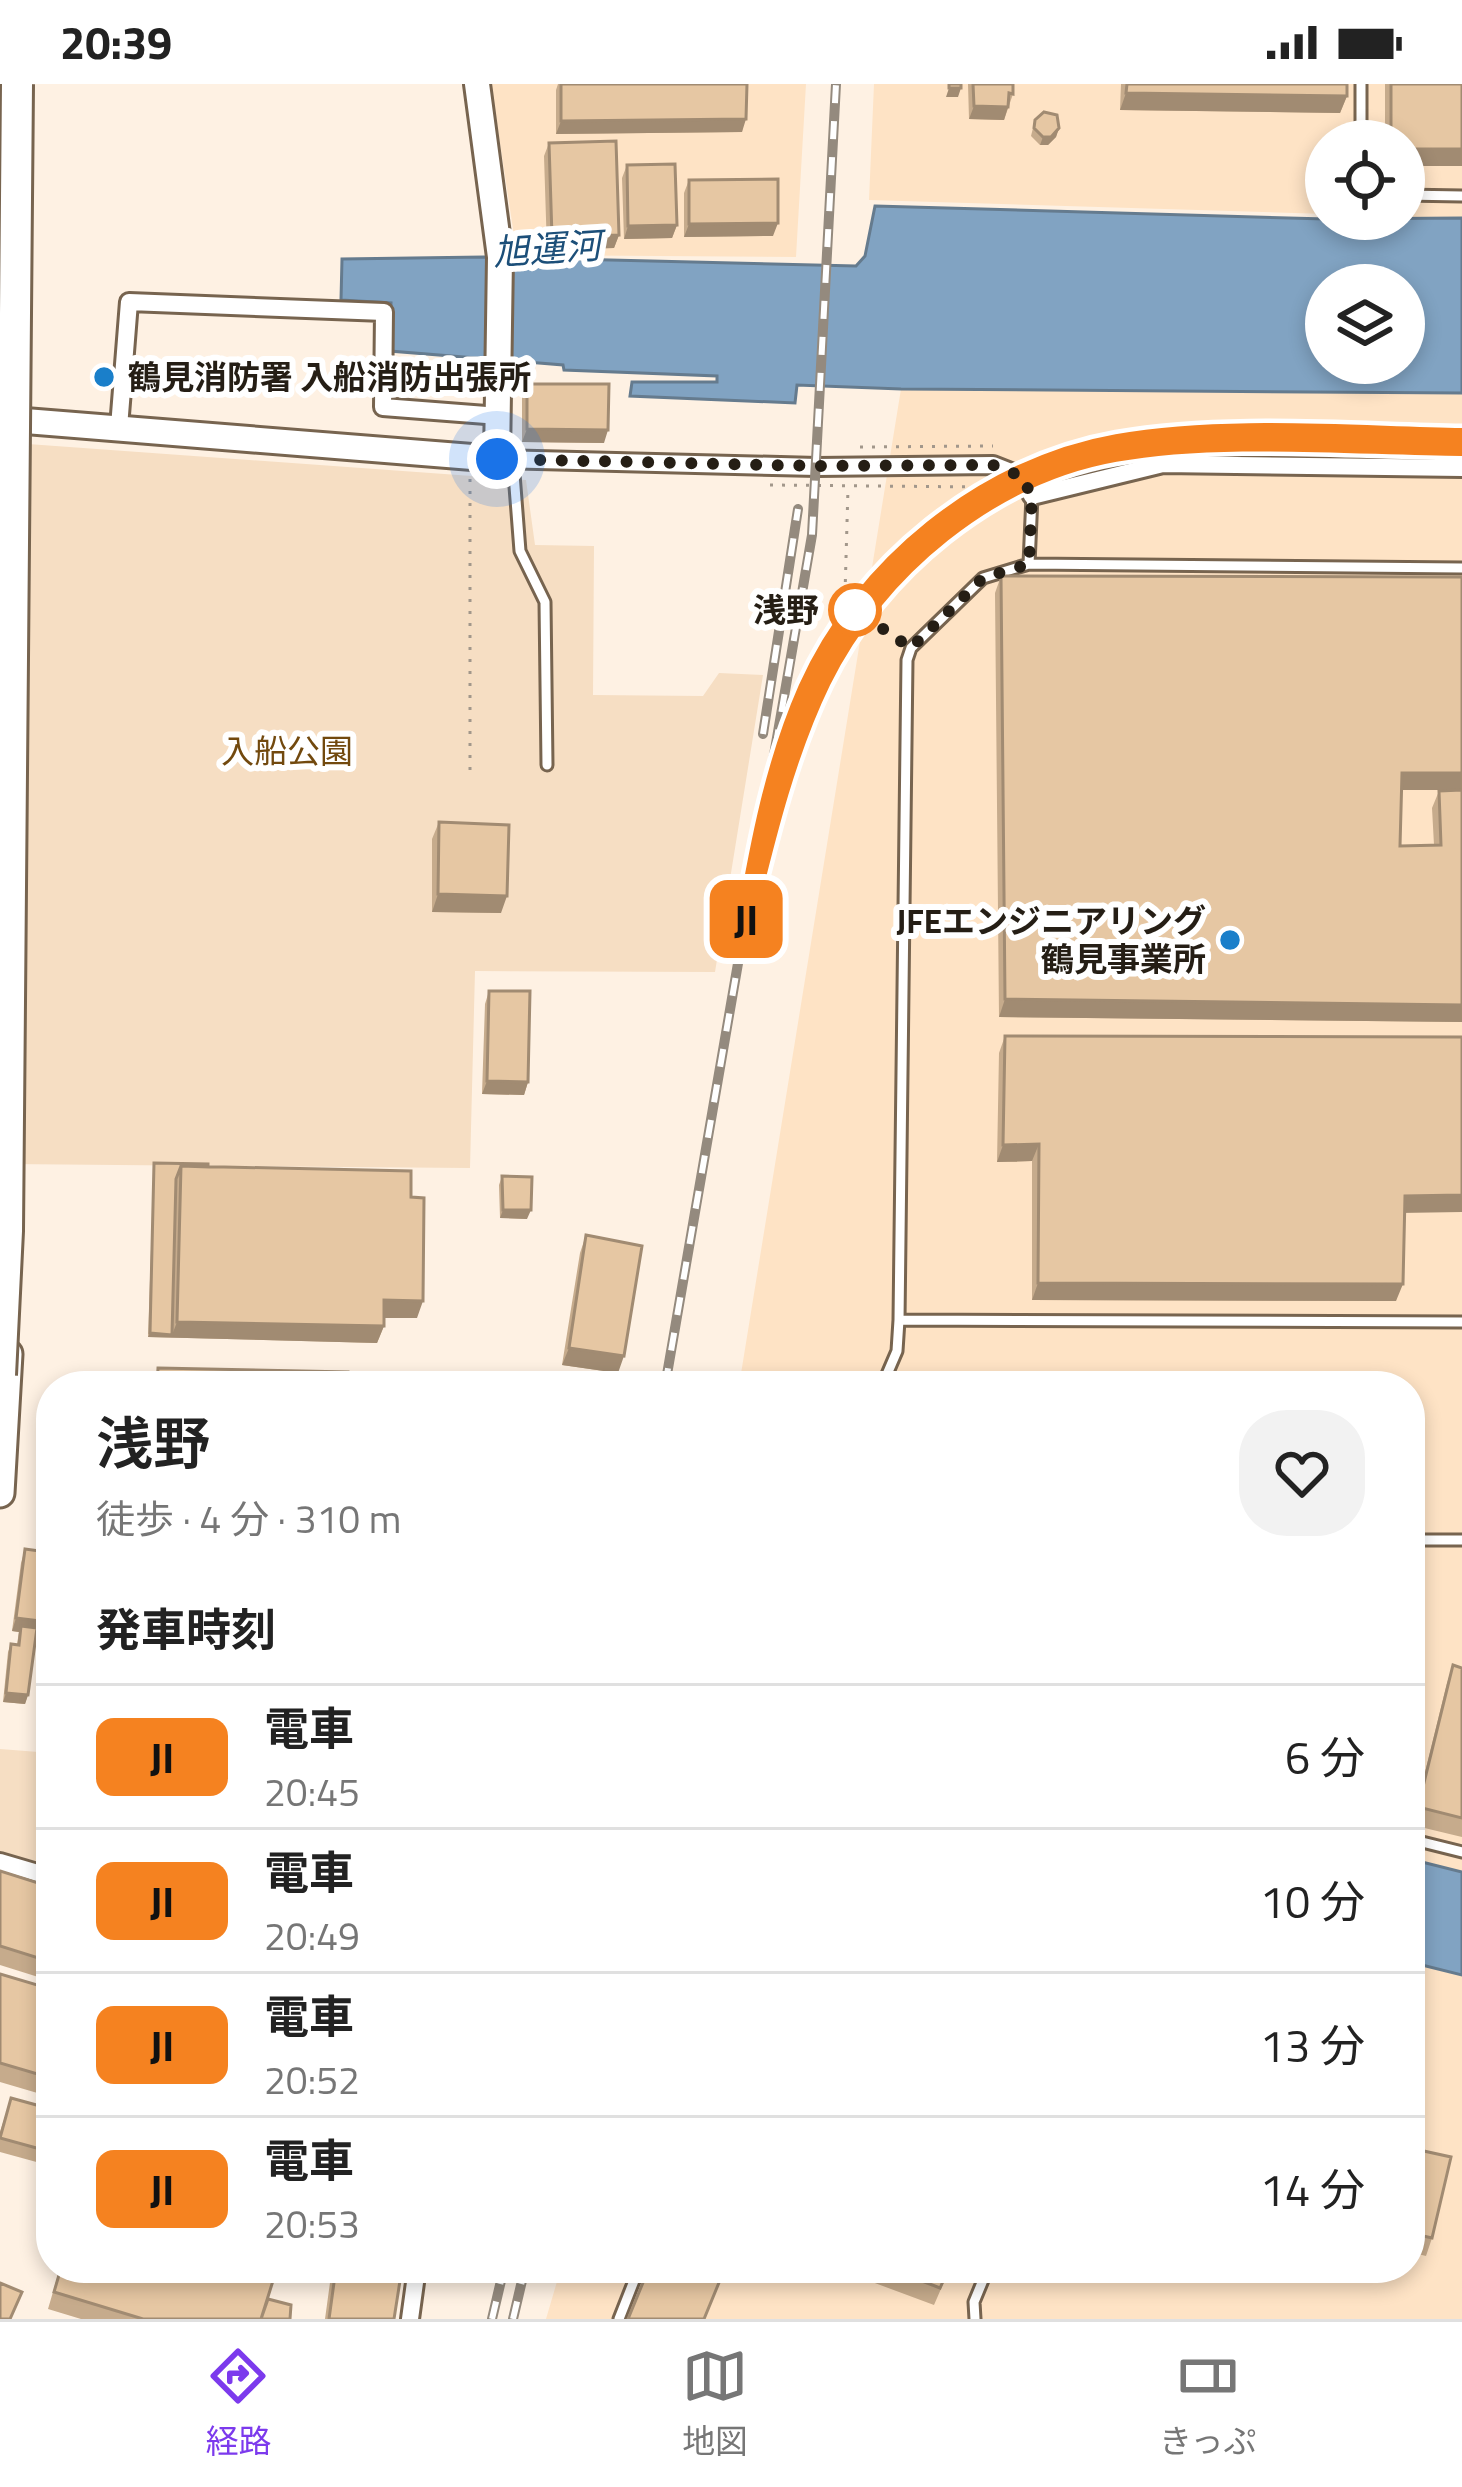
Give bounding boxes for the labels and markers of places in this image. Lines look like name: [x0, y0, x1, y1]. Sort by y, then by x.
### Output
place label: 鶴見消防署 入船消防出張所: [128, 352, 531, 402]
marker: 鶴見消防署 入船消防出張所: [91, 364, 117, 390]
place label: 浅野: [753, 585, 819, 635]
marker: 浅野: [830, 585, 880, 635]
place label: JFEエンジニアリング 鶴見事業所: [896, 896, 1206, 984]
marker: JFEエンジニアリング 鶴見事業所: [1217, 927, 1243, 953]

